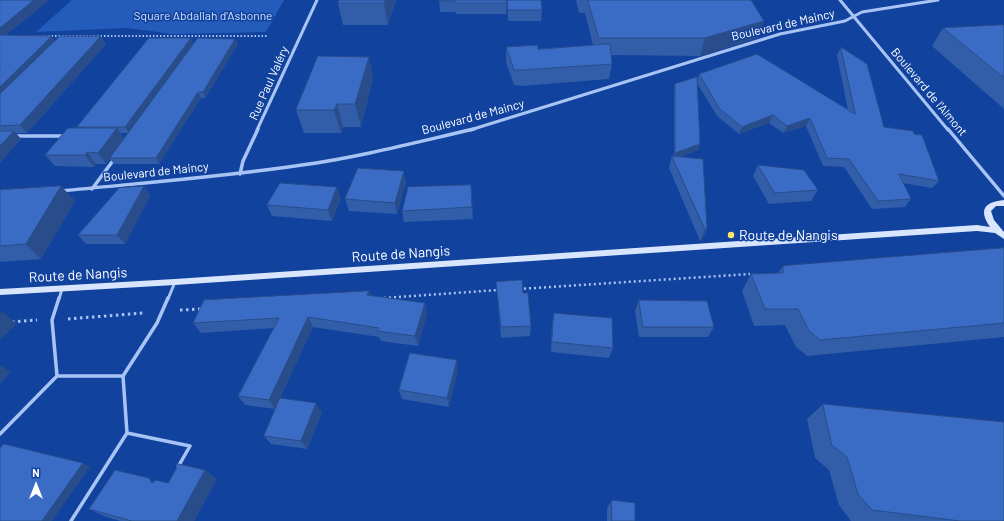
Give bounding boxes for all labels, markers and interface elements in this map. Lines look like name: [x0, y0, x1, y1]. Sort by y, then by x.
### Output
street label: Boulevard de Maincy: [730, 6, 836, 44]
park label: Square Abdallah d'Asbonne: [134, 9, 272, 23]
street label: Rue Paul Valéry: [246, 44, 292, 122]
street label: Boulevard de l'Almont: [888, 45, 970, 139]
street label: Boulevard de Maincy: [420, 96, 526, 138]
street label: Boulevard de Maincy: [103, 159, 209, 185]
place label: Route de Nangis: [739, 227, 838, 243]
marker: Route de Nangis: [726, 230, 736, 240]
street label: Route de Nangis: [351, 242, 451, 266]
street label: Route de Nangis: [28, 264, 128, 286]
north arrow: [16, 465, 56, 505]
text: N: [32, 466, 40, 479]

